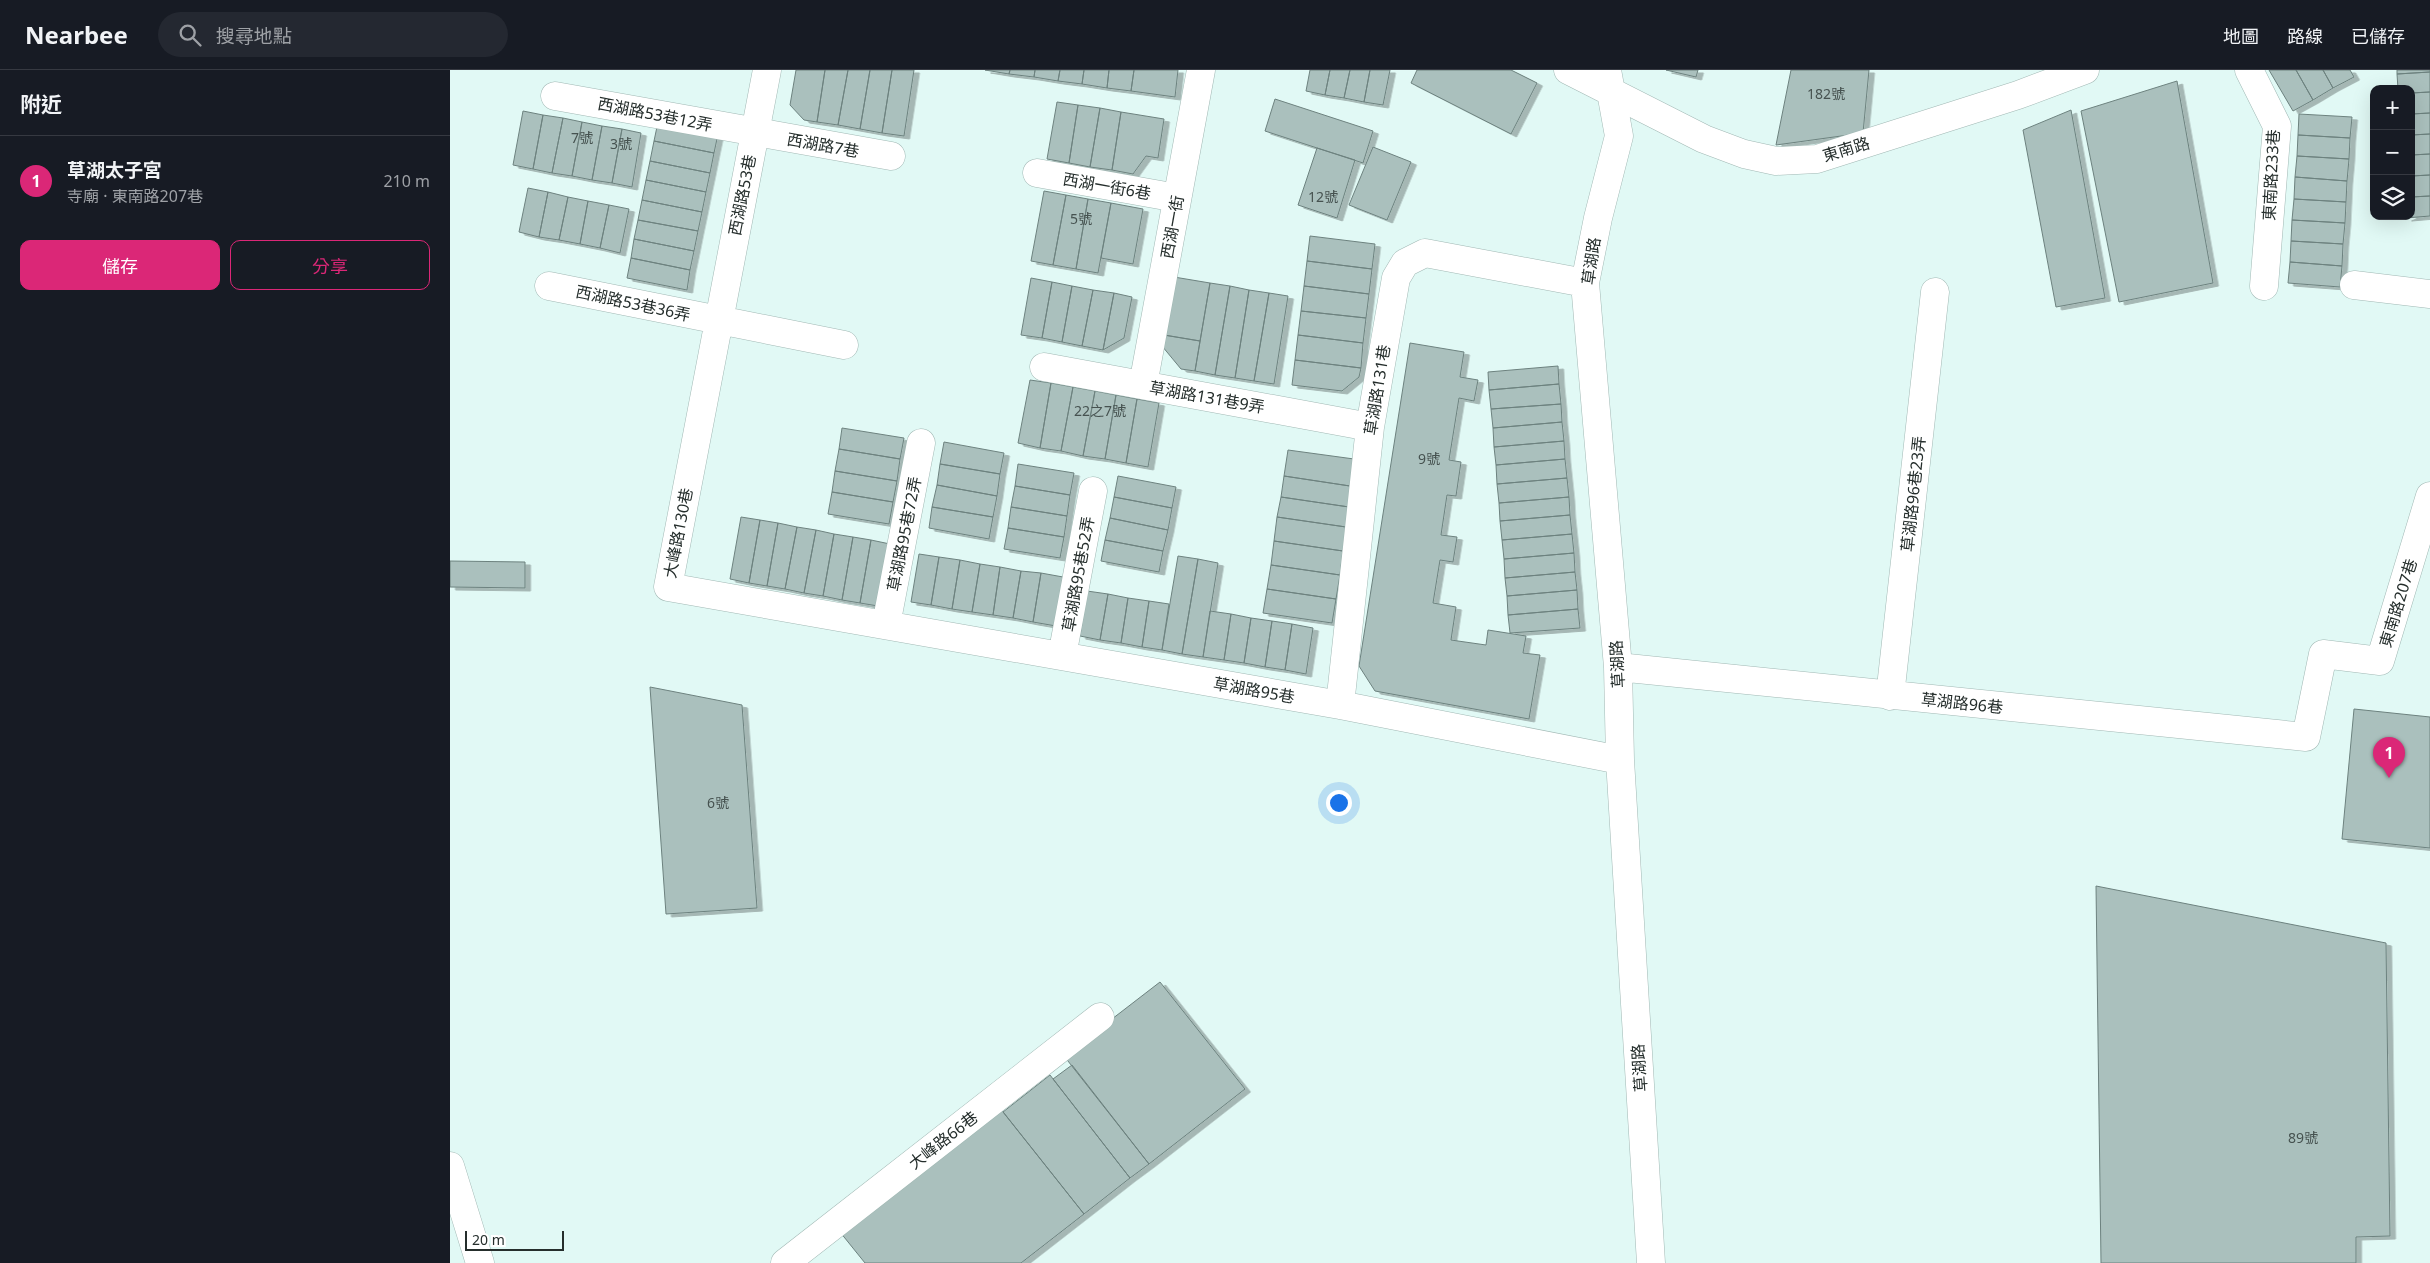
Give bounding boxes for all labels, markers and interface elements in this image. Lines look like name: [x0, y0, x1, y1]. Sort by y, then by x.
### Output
search box: [158, 12, 508, 57]
text: Nearbee: [25, 18, 128, 51]
icon: search: [176, 21, 204, 49]
text: 搜尋地點: [216, 23, 292, 49]
text: 地圖: [2223, 24, 2259, 48]
text: 路線: [2287, 24, 2323, 48]
text: 已儲存: [2351, 24, 2405, 48]
house number: 182號: [1807, 84, 1845, 103]
map controls: [2370, 85, 2415, 220]
button: +: [2370, 85, 2415, 130]
text: 附近: [20, 90, 62, 118]
street label: 西湖路53巷12弄: [596, 92, 714, 136]
house number: 7號: [571, 128, 593, 147]
street label: 西湖路7巷: [785, 128, 861, 162]
street label: 東南路233巷: [2258, 129, 2284, 221]
button: −: [2370, 130, 2415, 175]
street label: 東南路: [1820, 131, 1872, 167]
house number: 3號: [610, 134, 632, 153]
street label: 西湖路53巷: [723, 153, 761, 237]
text: 草湖太子宮: [67, 157, 162, 183]
street label: 西湖一街6巷: [1061, 167, 1153, 205]
text: 1: [31, 170, 41, 192]
text: 210 m: [383, 170, 430, 192]
button: layers: [2370, 175, 2415, 220]
text: 寺廟 · 東南路207巷: [67, 185, 203, 207]
house number: 12號: [1308, 187, 1338, 206]
street label: 西湖一街: [1156, 194, 1188, 260]
house number: 5號: [1070, 209, 1092, 228]
street label: 草湖路: [1577, 236, 1605, 286]
button: 儲存: [20, 240, 220, 290]
button: 分享: [230, 240, 430, 290]
street label: 西湖路53巷36弄: [574, 280, 692, 326]
street label: 草湖路131巷: [1359, 343, 1395, 437]
street label: 草湖路131巷9弄: [1148, 376, 1266, 418]
house number: 22之7號: [1074, 401, 1126, 420]
street label: 草湖路96巷23弄: [1896, 435, 1930, 553]
house number: 9號: [1418, 449, 1440, 468]
street label: 草湖路95巷72弄: [882, 475, 926, 593]
street label: 大峰路130巷: [658, 486, 698, 580]
street label: 草湖路95巷52弄: [1057, 515, 1099, 633]
street label: 東南路207巷: [2374, 556, 2422, 650]
street label: 草湖路: [1605, 639, 1629, 689]
street label: 草湖路95巷: [1212, 672, 1296, 708]
street label: 草湖路96巷: [1920, 688, 2004, 718]
pin: 1: [2373, 737, 2405, 778]
your location: [1326, 790, 1352, 816]
house number: 6號: [707, 793, 729, 812]
street label: 草湖路: [1626, 1043, 1652, 1093]
street label: 大峰路66巷: [904, 1106, 982, 1174]
house number: 89號: [2288, 1128, 2318, 1147]
scale bar: [465, 1228, 564, 1251]
text: 20 m: [472, 1230, 505, 1249]

